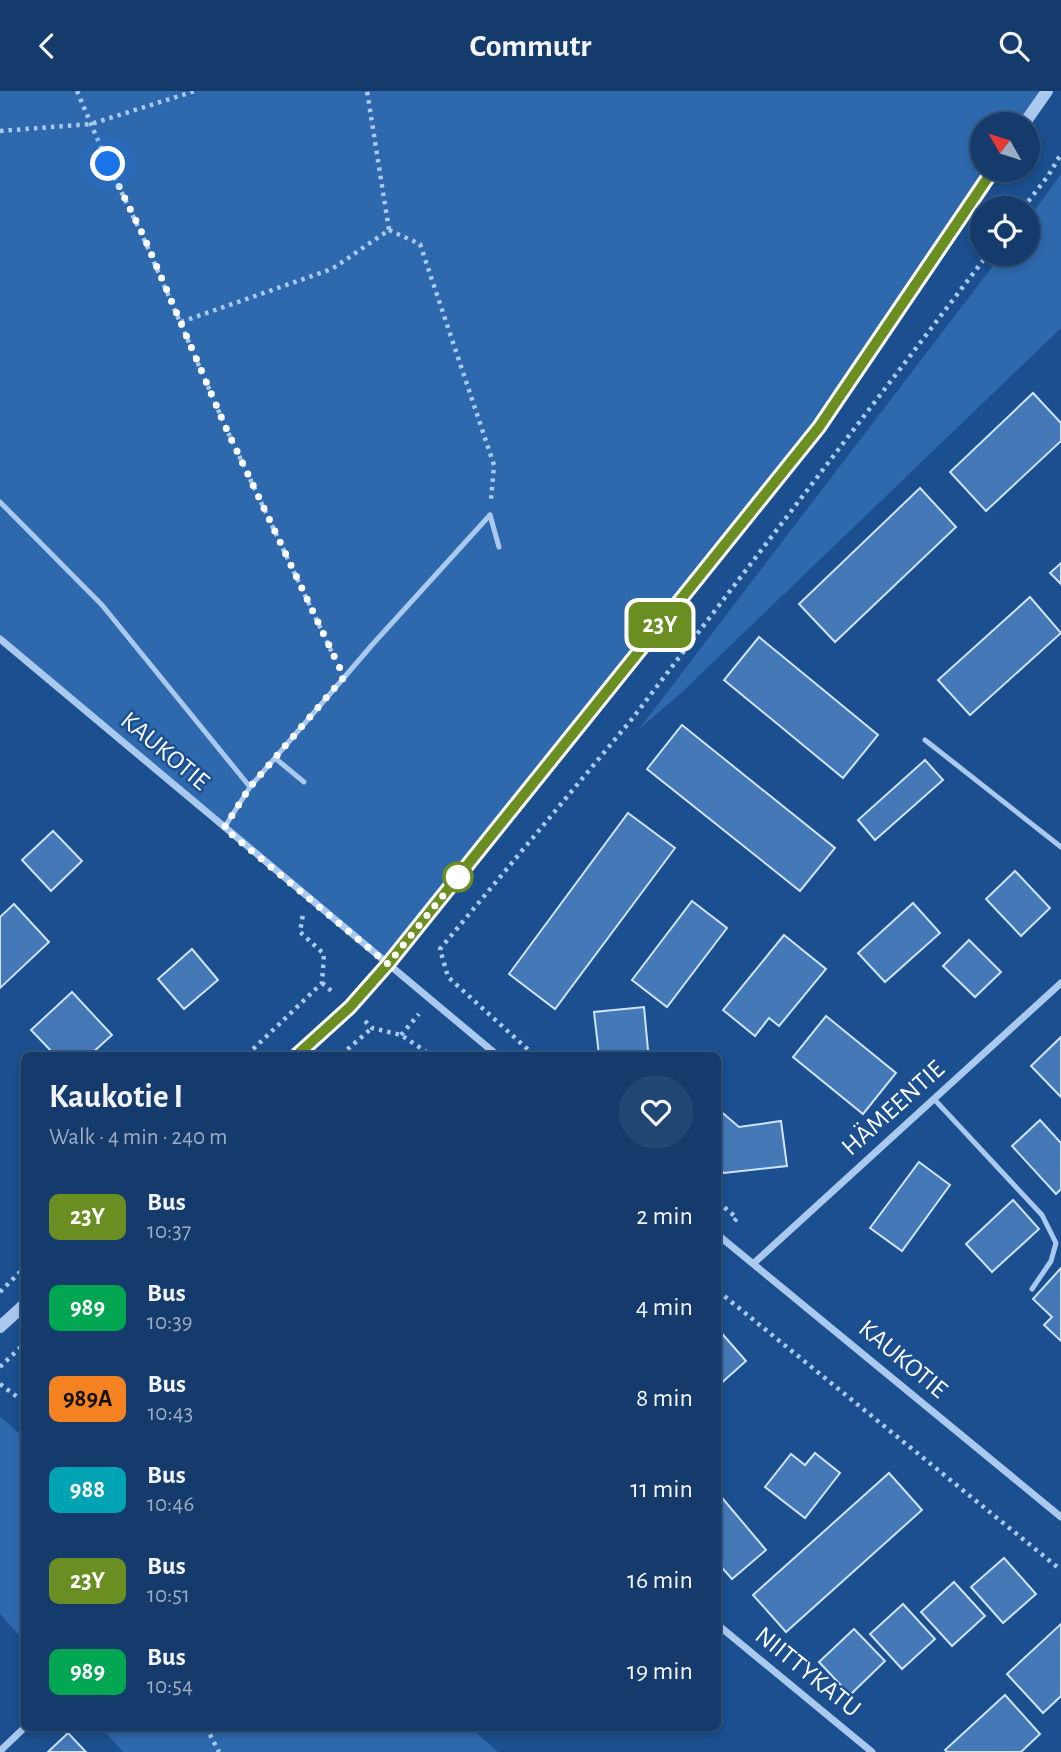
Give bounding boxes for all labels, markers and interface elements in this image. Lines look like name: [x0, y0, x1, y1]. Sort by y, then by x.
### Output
icon: back: [28, 27, 66, 65]
icon: search: [995, 27, 1033, 65]
text: Commutr: [470, 30, 591, 62]
north arrow: [970, 112, 1040, 182]
map controls: [970, 112, 1040, 266]
your location: [90, 146, 125, 181]
button: locate: [970, 196, 1040, 266]
line badge: 23Y: [620, 602, 700, 648]
text: 23Y: [642, 613, 678, 637]
street label: KAUKOTIE: [116, 707, 214, 795]
unlabelled marker: [443, 862, 473, 892]
street label: HÄMEENTIE: [836, 1055, 949, 1160]
button: heart: [619, 1075, 693, 1149]
text: Kaukotie I: [49, 1081, 183, 1114]
text: Walk · 4 min · 240 m: [49, 1126, 227, 1149]
text: Bus: [147, 1189, 186, 1215]
text: 2 min: [636, 1203, 693, 1229]
text: 23Y: [70, 1205, 105, 1229]
text: 10:37: [147, 1220, 191, 1243]
text: Bus: [147, 1280, 186, 1306]
text: 4 min: [636, 1294, 693, 1320]
text: 989: [70, 1296, 105, 1320]
text: 10:39: [147, 1311, 193, 1334]
street label: KAUKOTIE: [854, 1315, 952, 1403]
text: Bus: [147, 1371, 186, 1397]
text: 8 min: [636, 1385, 693, 1411]
text: 989A: [63, 1387, 112, 1411]
text: 10:43: [147, 1402, 193, 1425]
text: Bus: [147, 1462, 186, 1488]
text: 11 min: [630, 1476, 693, 1502]
text: 988: [70, 1478, 105, 1502]
text: 10:46: [147, 1493, 194, 1516]
text: Bus: [147, 1553, 186, 1579]
text: 16 min: [627, 1567, 693, 1593]
text: 23Y: [70, 1569, 105, 1593]
text: 10:51: [147, 1584, 190, 1607]
street label: NIITTYKATU: [750, 1622, 866, 1722]
text: Bus: [147, 1644, 186, 1670]
text: 19 min: [627, 1658, 693, 1684]
text: 989: [70, 1660, 105, 1684]
text: 10:54: [147, 1675, 193, 1698]

